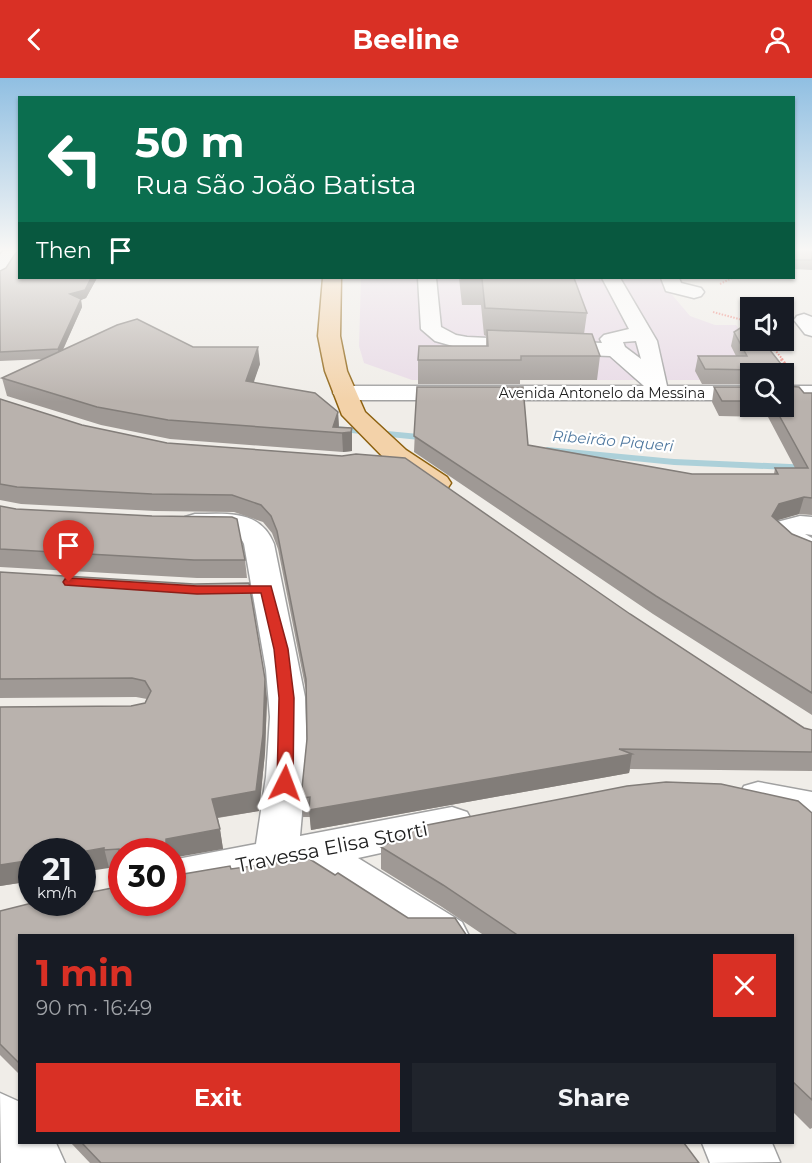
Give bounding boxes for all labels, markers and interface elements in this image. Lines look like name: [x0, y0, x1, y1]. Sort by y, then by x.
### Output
icon: back: [18, 23, 51, 56]
text: Beeline: [353, 23, 459, 56]
icon: person: [761, 23, 794, 56]
text: 50 m: [135, 116, 244, 168]
icon: left: [36, 120, 114, 198]
text: Rua São João Batista: [135, 168, 417, 201]
icon: arrive: [104, 234, 137, 267]
text: Then: [36, 237, 92, 264]
map controls: [740, 297, 794, 417]
button: sound: [740, 297, 794, 351]
button: search: [740, 363, 794, 417]
street label: Avenida Antonelo da Messina: [499, 384, 705, 402]
water label: Ribeirão Piqueri: [552, 426, 675, 455]
pin: [43, 520, 94, 582]
icon: arrive: [52, 529, 85, 562]
position arrow: [253, 751, 317, 815]
street label: Travessa Elisa Storti: [234, 817, 430, 877]
speed limit sign: 30: [108, 838, 186, 916]
text: 21: [42, 851, 72, 888]
text: km/h: [37, 883, 77, 902]
text: 1 min: [36, 951, 134, 995]
button: close: [713, 954, 776, 1017]
text: 90 m · 16:49: [36, 996, 152, 1020]
button: Exit: [36, 1063, 400, 1132]
button: Share: [412, 1063, 776, 1132]

